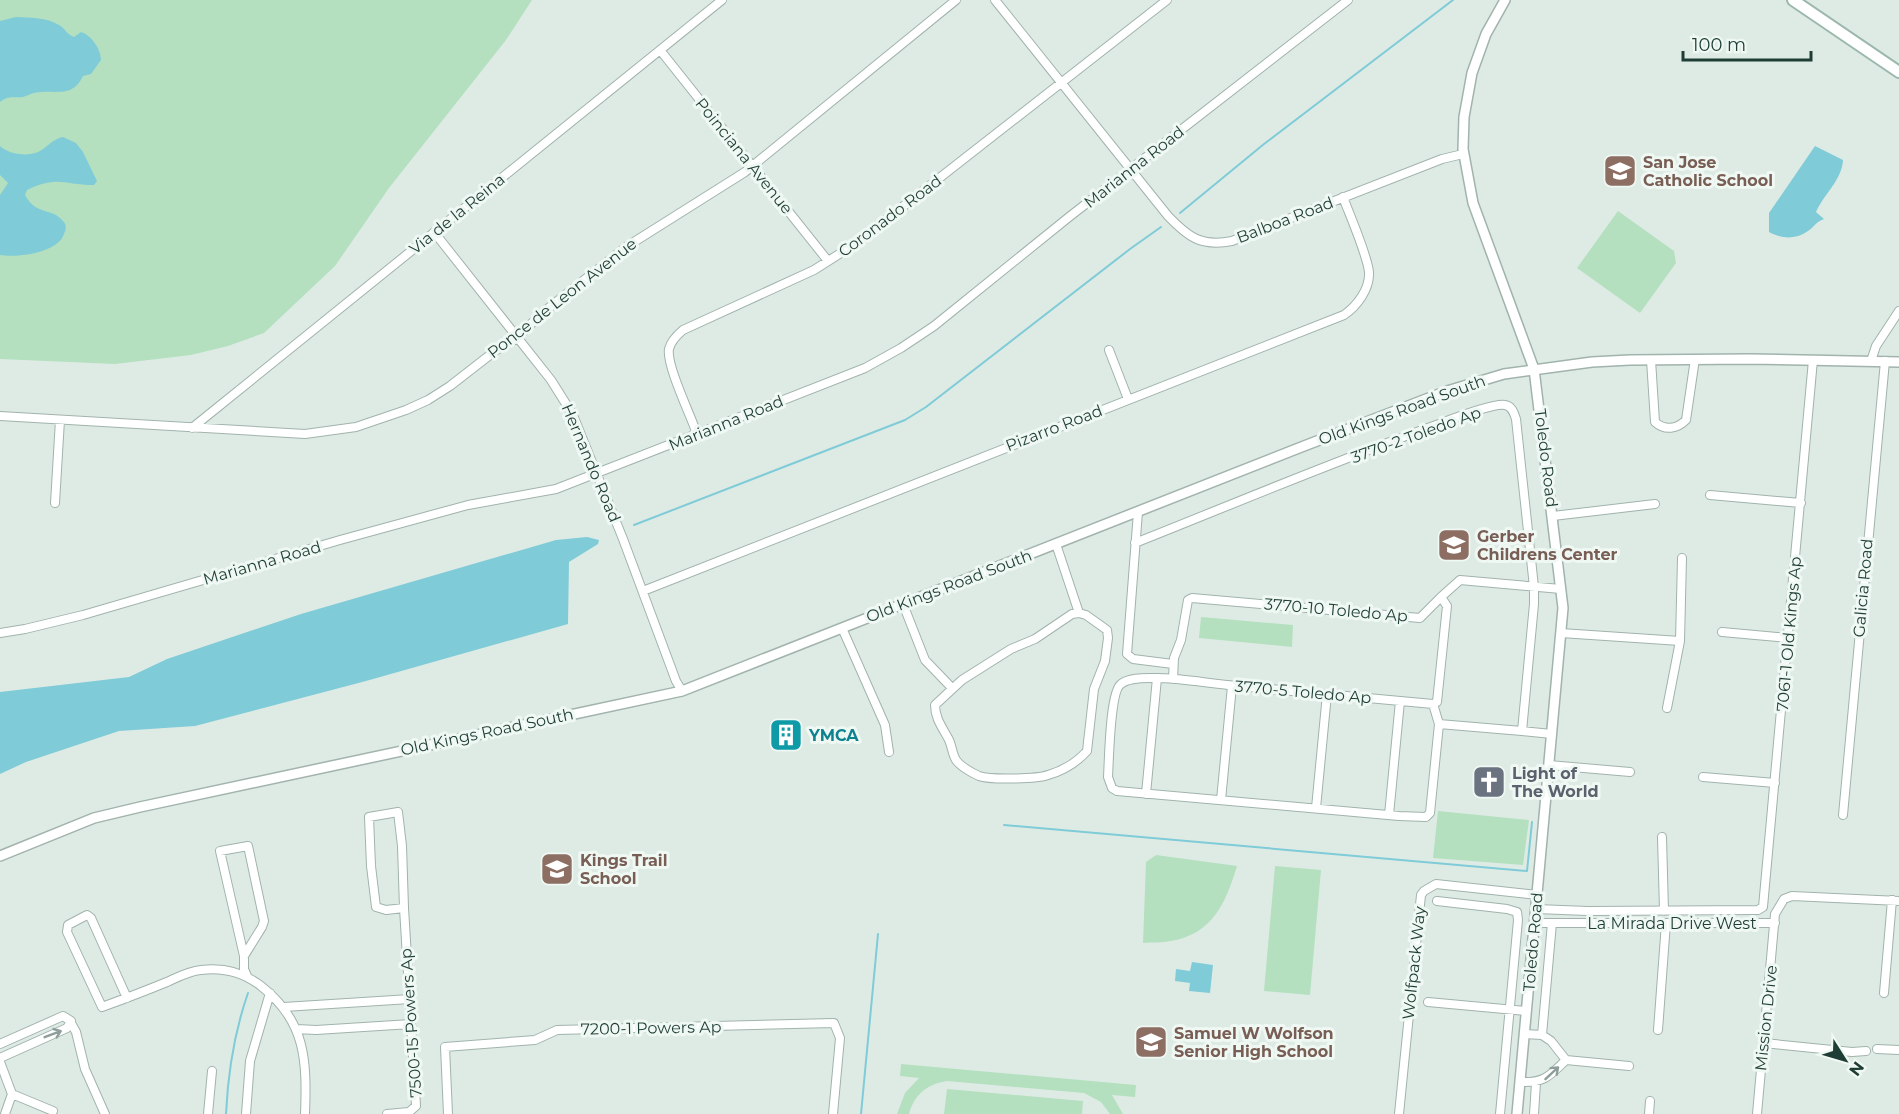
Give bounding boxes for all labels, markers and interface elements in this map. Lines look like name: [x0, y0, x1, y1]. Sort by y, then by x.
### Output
scale bar: [1683, 24, 1810, 62]
text: 100 m: [1692, 34, 1746, 56]
street label: Poinciana Avenue: [691, 94, 797, 218]
street label: Marianna Road: [1080, 122, 1188, 212]
school or university icon: San Jose Catholic School: [1602, 153, 1638, 189]
place label: San Jose Catholic School: [1643, 153, 1773, 190]
street label: Via de la Reina: [405, 170, 509, 258]
street label: Coronado Road: [835, 171, 945, 261]
street label: Balboa Road: [1234, 193, 1336, 247]
street label: Ponce de Leon Avenue: [484, 234, 640, 362]
street label: Old Kings Road South: [1316, 371, 1488, 449]
street label: Marianna Road: [666, 391, 786, 455]
street label: Hernando Road: [557, 401, 625, 525]
street label: Pizarro Road: [1003, 401, 1105, 455]
street label: 3770-2 Toledo Ap: [1348, 403, 1484, 467]
street label: Toledo Road: [1531, 408, 1561, 508]
school or university icon: Gerber Childrens Center: [1436, 527, 1472, 563]
place label: Gerber Childrens Center: [1477, 527, 1618, 564]
street label: Marianna Road: [201, 537, 323, 589]
street label: Galicia Road: [1849, 538, 1877, 638]
street label: Old Kings Road South: [863, 546, 1035, 626]
street label: 7061-1 Old Kings Ap: [1773, 556, 1805, 712]
street label: 3770-10 Toledo Ap: [1263, 594, 1409, 626]
street label: 3770-5 Toledo Ap: [1234, 677, 1372, 707]
street label: Old Kings Road South: [399, 704, 575, 760]
building icon: YMCA: [768, 717, 804, 753]
place label: YMCA: [808, 726, 859, 745]
church icon: Light of The World: [1471, 764, 1507, 800]
place label: Light of The World: [1512, 764, 1599, 801]
school or university icon: Kings Trail School: [539, 851, 575, 887]
place label: Kings Trail School: [580, 851, 667, 888]
street label: Toledo Road: [1519, 892, 1547, 992]
street label: Wolfpack Way: [1399, 905, 1429, 1021]
street label: La Mirada Drive West: [1587, 914, 1757, 933]
street label: 7500-15 Powers Ap: [396, 948, 426, 1098]
street label: Mission Drive: [1751, 964, 1781, 1072]
street label: 7200-1 Powers Ap: [580, 1017, 722, 1039]
school or university icon: Samuel W Wolfson Senior High School: [1133, 1024, 1169, 1060]
place label: Samuel W Wolfson Senior High School: [1174, 1024, 1334, 1061]
one-way arrow: [43, 1027, 62, 1038]
north arrow: [1815, 1030, 1875, 1090]
text: N: [1845, 1058, 1868, 1080]
one-way arrow: [1545, 1066, 1560, 1080]

